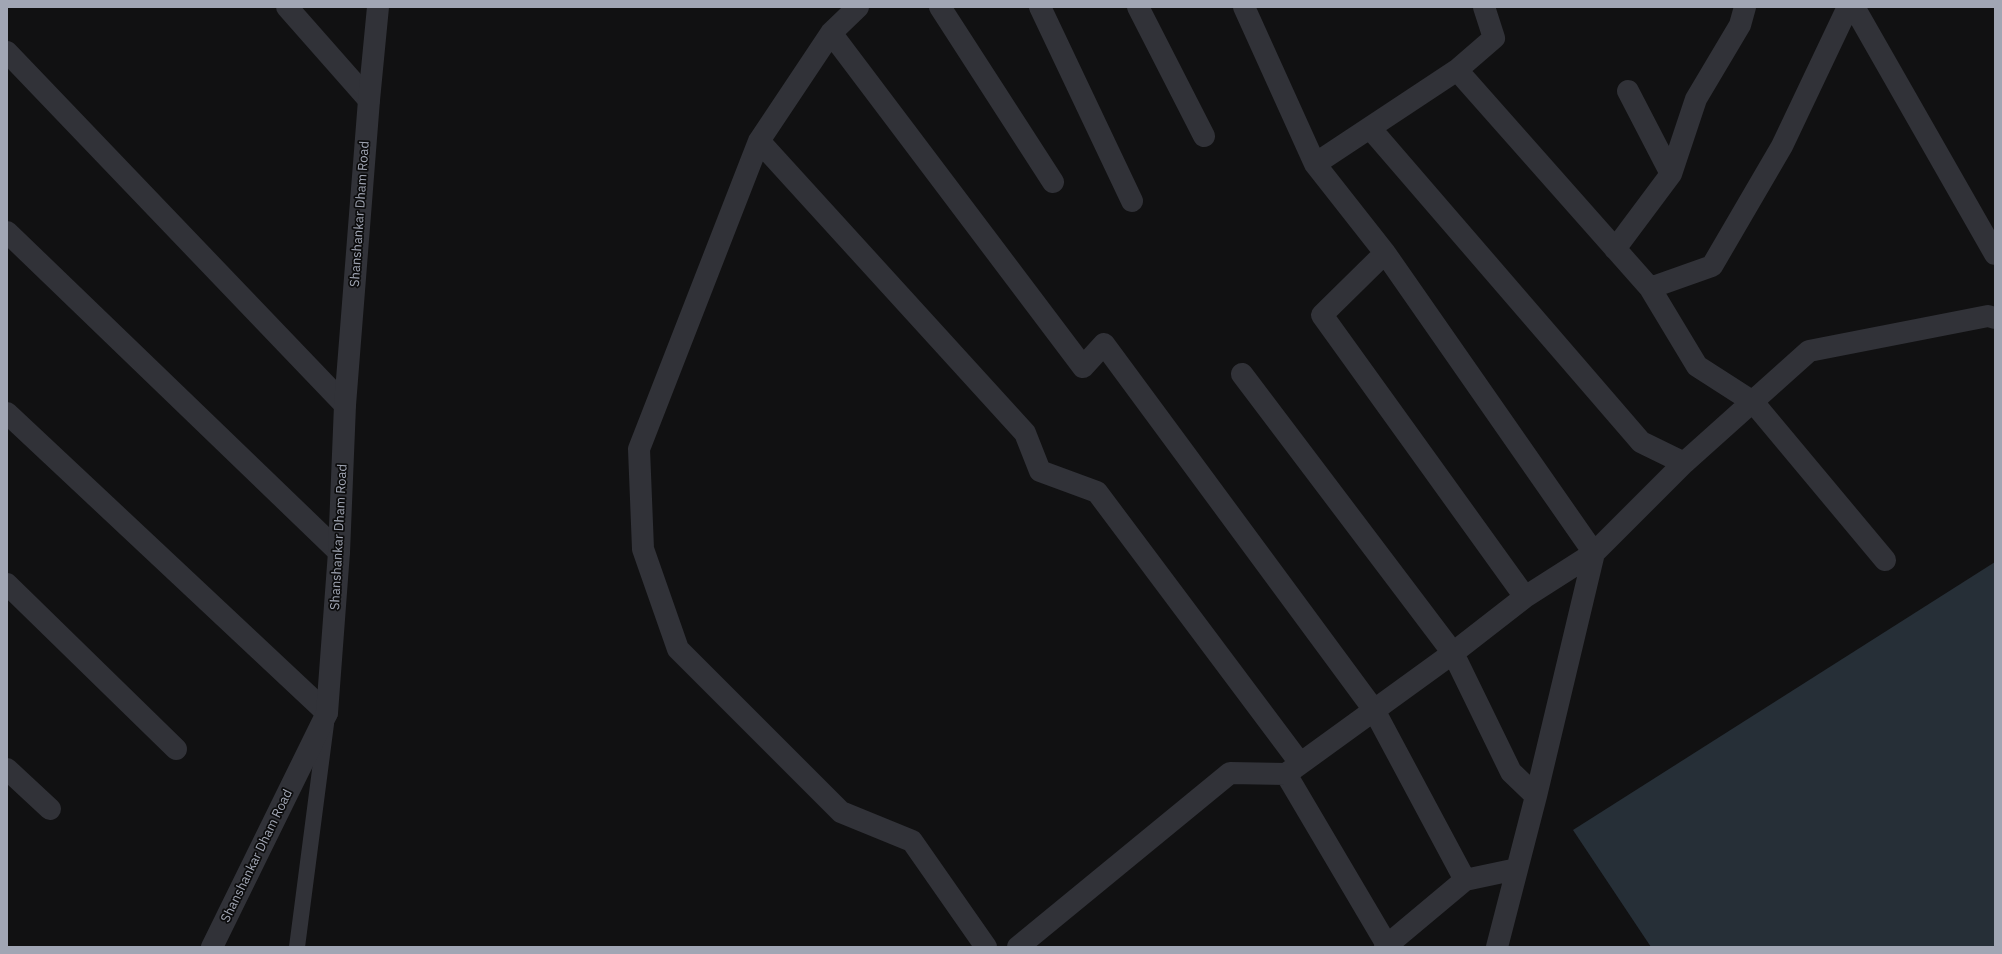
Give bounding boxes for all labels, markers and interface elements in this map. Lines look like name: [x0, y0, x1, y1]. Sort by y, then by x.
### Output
street label: Shanshankar Dham Road: [347, 141, 373, 287]
street label: Shanshankar Dham Road: [327, 464, 351, 610]
street label: Shanshankar Dham Road: [218, 787, 296, 925]

